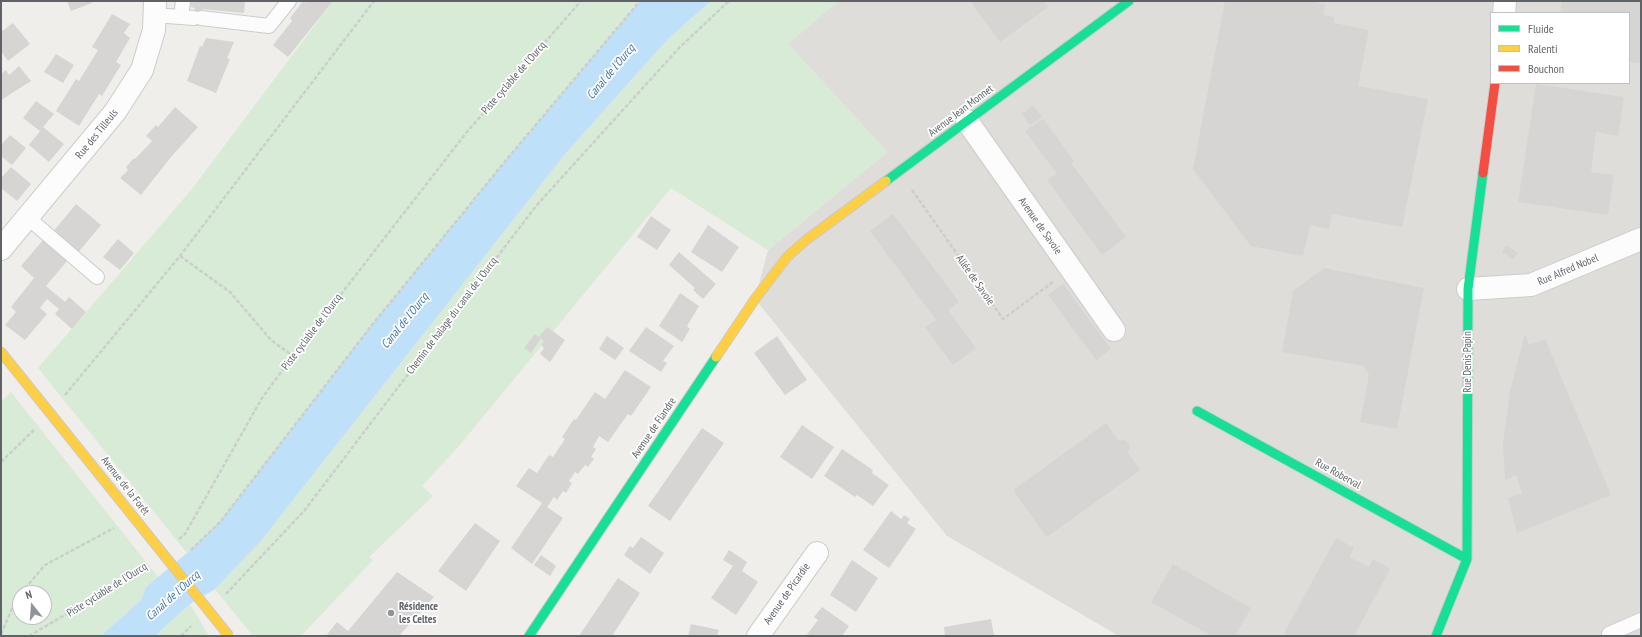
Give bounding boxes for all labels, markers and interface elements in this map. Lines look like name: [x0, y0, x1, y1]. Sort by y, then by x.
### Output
legend: [1490, 12, 1630, 84]
text: Fluide: [1528, 21, 1554, 36]
street label: Piste cyclable de l'Ourcq: [479, 39, 549, 117]
text: Ralenti: [1528, 41, 1557, 56]
water label: Canal de l'Ourcq: [584, 42, 638, 102]
text: Bouchon: [1528, 61, 1564, 76]
street label: Avenue Jean Monnet: [926, 82, 996, 140]
street label: Rue des Tilleuls: [73, 106, 121, 162]
street label: Avenue de Savoie: [1015, 195, 1065, 257]
street label: Rue Alfred Nobel: [1536, 251, 1600, 289]
street label: Allée de Savoie: [953, 252, 997, 308]
street label: Chemin de halage du canal de l'Ourcq: [404, 255, 500, 377]
water label: Canal de l'Ourcq: [378, 290, 432, 352]
street label: Piste cyclable de l'Ourcq: [279, 291, 345, 373]
street label: Rue Denis Papin: [1461, 331, 1475, 393]
street label: Avenue de Flandre: [629, 395, 679, 461]
street label: Avenue de la Forêt: [98, 454, 152, 518]
street label: Rue Roberval: [1313, 456, 1363, 492]
street label: Piste cyclable de l'Ourcq: [64, 560, 150, 620]
street label: Avenue de Picardie: [761, 561, 813, 627]
water label: Canal de l'Ourcq: [143, 568, 203, 624]
north arrow: [12, 585, 52, 625]
text: N: [24, 587, 34, 602]
place label: Résidence les Celtes: [399, 600, 438, 626]
marker: Résidence les Celtes: [386, 608, 396, 618]

